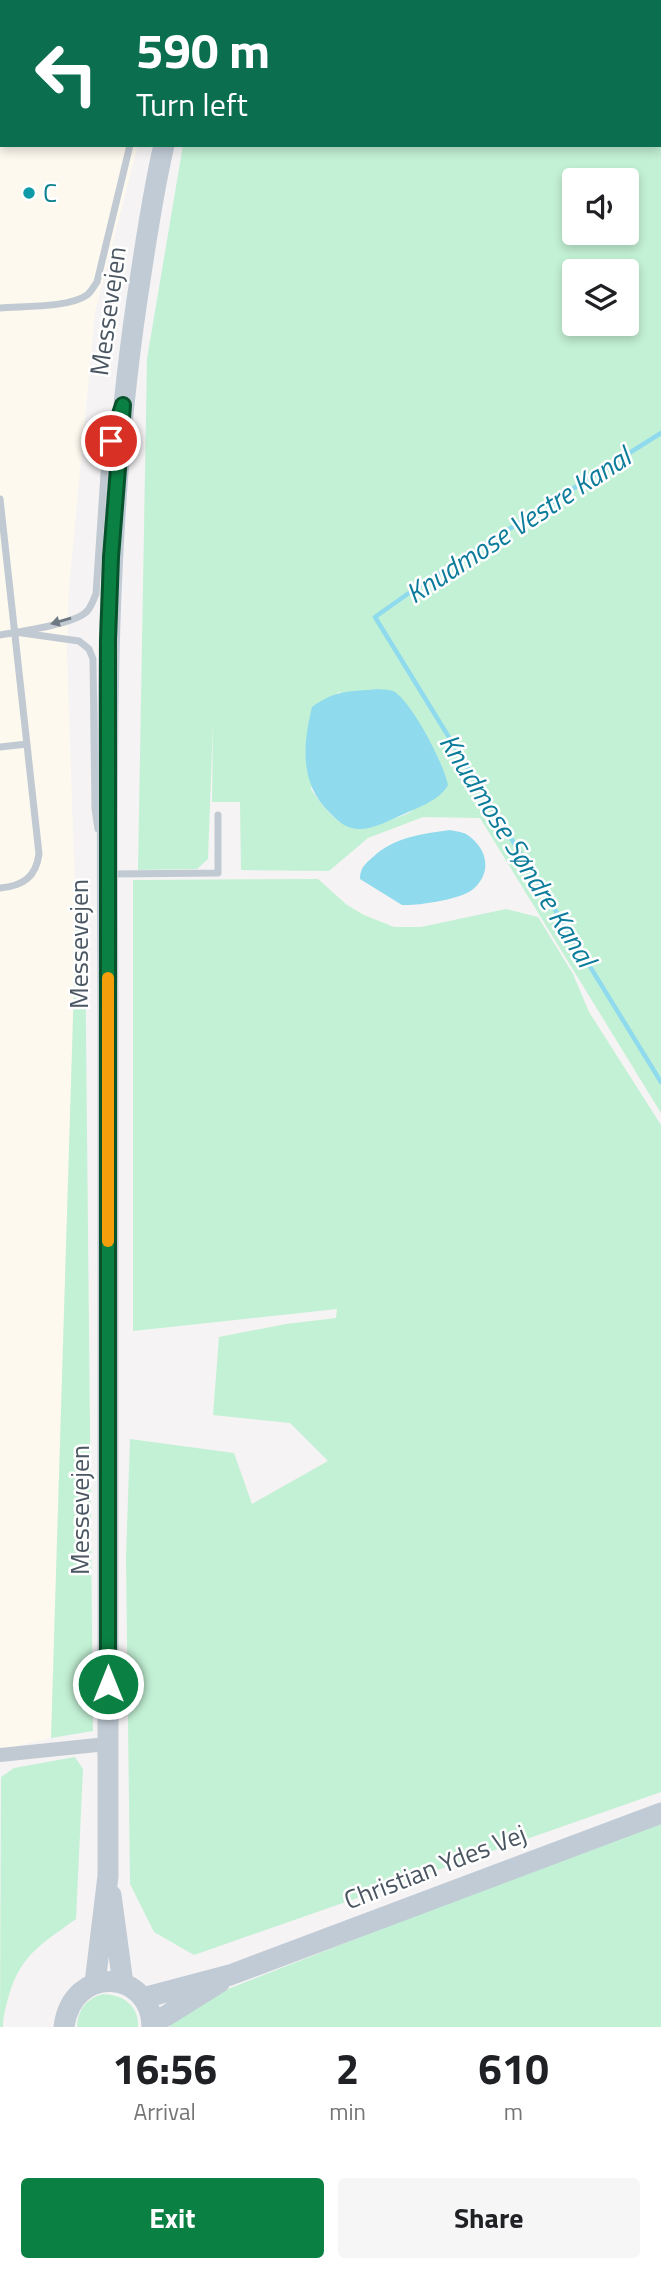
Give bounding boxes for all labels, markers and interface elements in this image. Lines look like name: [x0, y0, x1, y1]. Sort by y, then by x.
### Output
text: 590 m: [136, 12, 270, 87]
icon: left: [21, 28, 112, 119]
text: Turn left: [136, 80, 248, 128]
map controls: [562, 168, 639, 336]
button: sound: [562, 168, 639, 245]
place label: C: [43, 173, 57, 212]
marker: C: [21, 185, 37, 201]
street label: Messevejen: [79, 244, 136, 378]
button: layers: [562, 259, 639, 336]
pin: [81, 411, 141, 471]
icon: arrive: [92, 422, 130, 460]
water label: Knudmose Vestre Kanal: [397, 434, 641, 614]
one-way arrow: [51, 617, 72, 627]
water label: Knudmose Søndre Kanal: [429, 725, 609, 977]
street label: Messevejen: [59, 879, 98, 1009]
street label: Messevejen: [60, 1445, 99, 1575]
position arrow: [71, 1647, 145, 1721]
street label: Christian Ydes Vej: [338, 1814, 532, 1919]
text: 16:56: [112, 2036, 217, 2100]
text: 2: [336, 2036, 359, 2100]
text: 610: [478, 2036, 549, 2100]
text: Arrival: [133, 2094, 196, 2129]
text: min: [329, 2094, 366, 2129]
text: m: [504, 2094, 523, 2129]
button: Exit: [21, 2178, 324, 2258]
button: Share: [338, 2178, 640, 2258]

